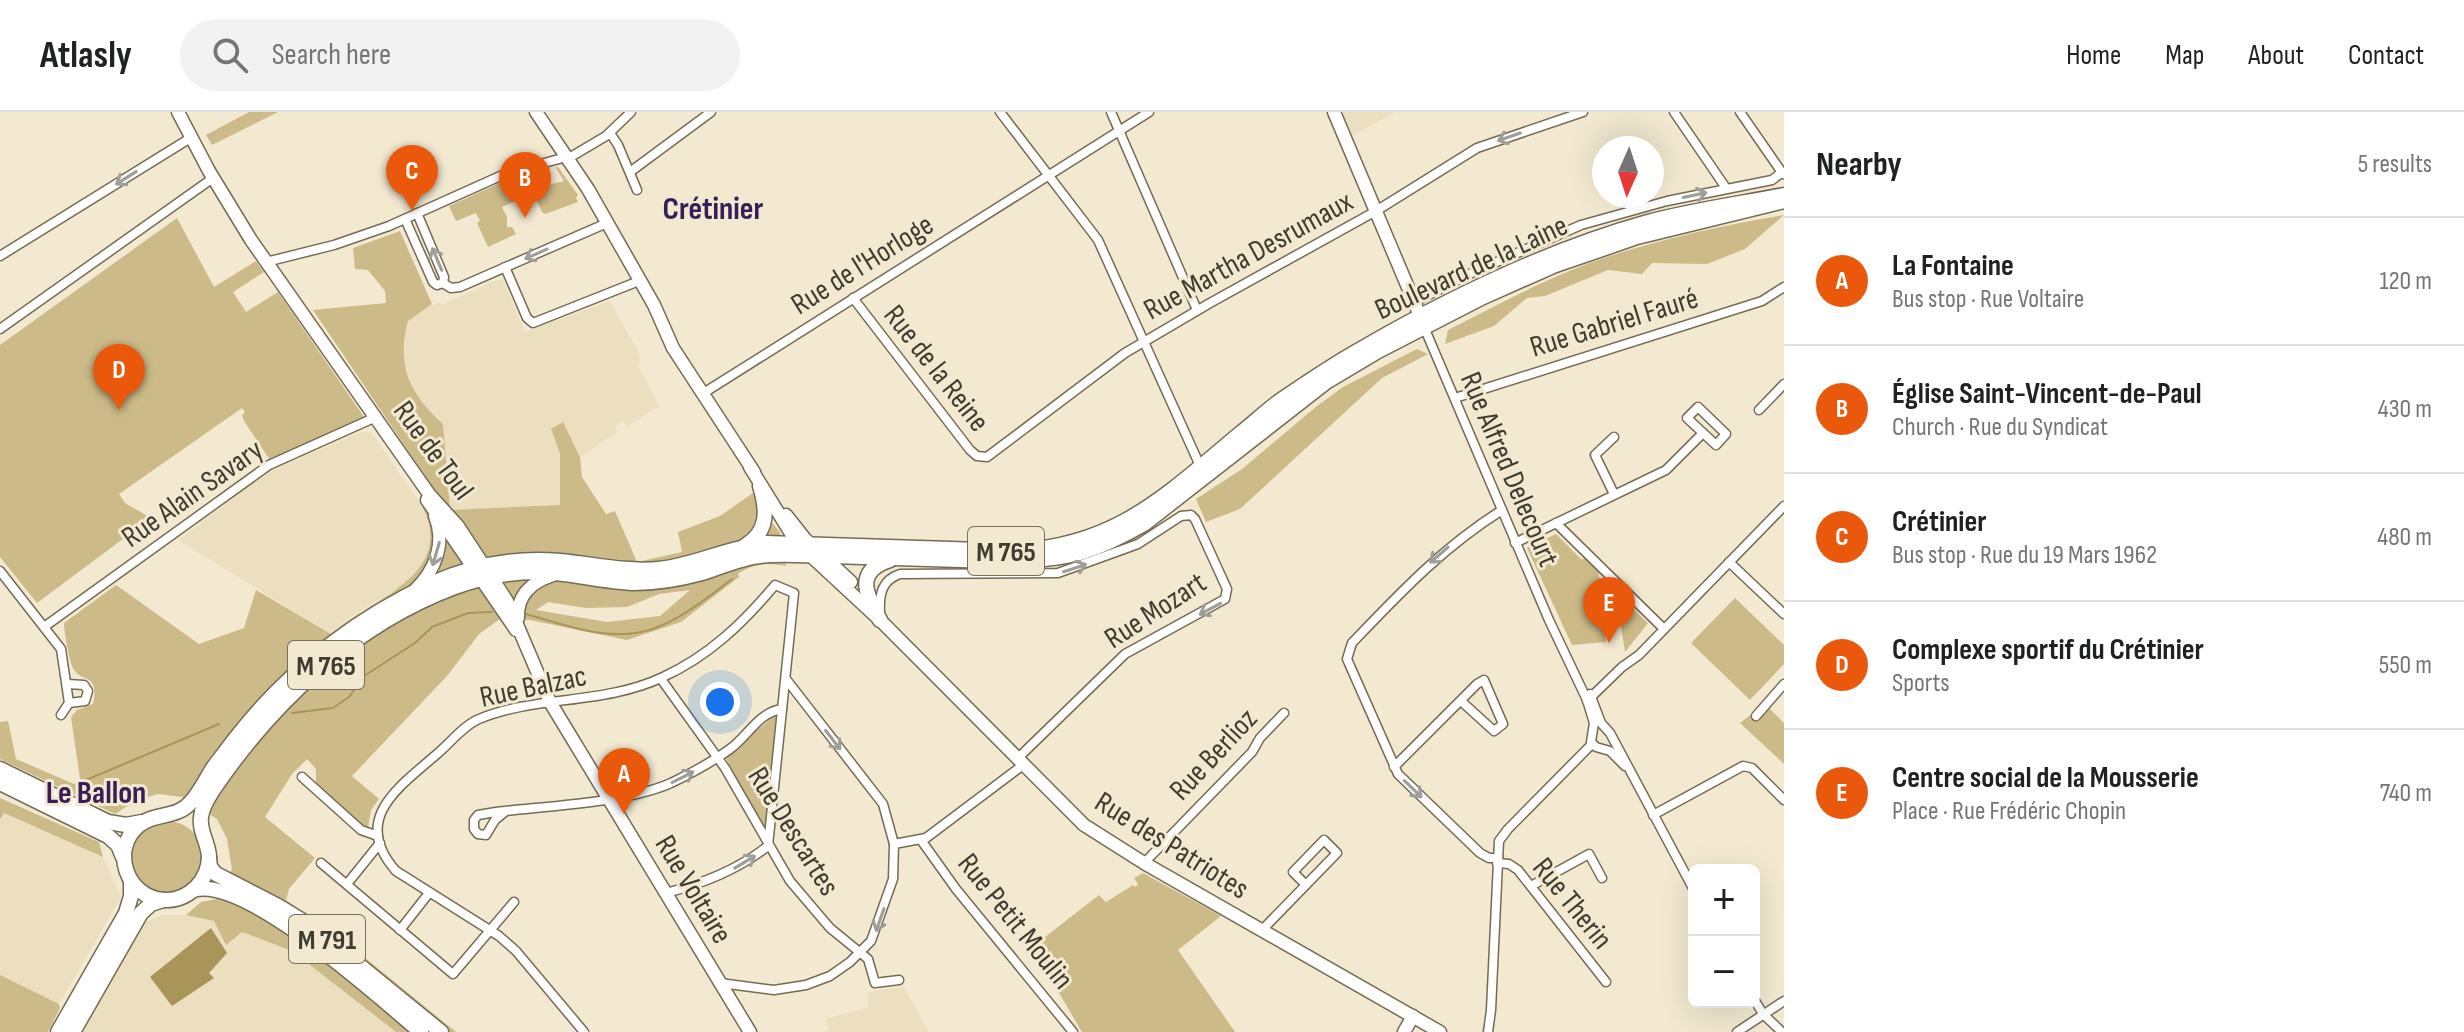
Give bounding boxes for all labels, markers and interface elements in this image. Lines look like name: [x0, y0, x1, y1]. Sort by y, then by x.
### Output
search box: [180, 19, 740, 91]
text: Atlasly: [40, 33, 132, 78]
icon: search: [208, 33, 252, 77]
text: Search here: [272, 37, 391, 73]
text: Home: [2066, 39, 2121, 72]
text: Map: [2165, 39, 2204, 72]
text: About: [2248, 39, 2304, 72]
text: Contact: [2348, 39, 2424, 72]
one-way arrow: [1496, 130, 1522, 145]
north arrow: [1592, 136, 1664, 208]
text: Nearby: [1816, 144, 1902, 185]
pin: C: [386, 145, 438, 211]
text: 5 results: [2358, 149, 2432, 180]
pin: B: [499, 152, 551, 218]
one-way arrow: [115, 170, 138, 186]
street label: Rue Martha Desrumaux: [1138, 184, 1359, 328]
one-way arrow: [1682, 187, 1707, 202]
district label: Crétinier: [663, 190, 764, 229]
street label: Rue de l'Horloge: [785, 207, 940, 323]
street label: Boulevard de la Laine: [1369, 208, 1573, 328]
one-way arrow: [524, 247, 549, 262]
one-way arrow: [428, 248, 443, 272]
text: La Fontaine: [1892, 248, 2014, 284]
text: A: [1836, 266, 1848, 297]
text: 120 m: [2379, 266, 2432, 297]
street label: Rue Gabriel Fauré: [1526, 280, 1703, 366]
text: Bus stop · Rue Voltaire: [1892, 284, 2084, 315]
street label: Rue de la Reine: [876, 298, 997, 439]
pin: D: [93, 344, 145, 410]
street label: Rue Alfred Delecourt: [1452, 367, 1566, 572]
text: Église Saint-Vincent-de-Paul: [1892, 376, 2202, 412]
street label: Rue de Toul: [385, 394, 481, 507]
text: B: [1836, 394, 1848, 425]
text: 430 m: [2378, 394, 2432, 425]
text: Church · Rue du Syndicat: [1892, 412, 2108, 443]
street label: Rue Alain Savary: [115, 432, 270, 556]
text: Crétinier: [1892, 504, 1987, 540]
text: C: [1835, 522, 1849, 553]
text: 480 m: [2377, 522, 2432, 553]
road number: M 765: [968, 527, 1044, 575]
text: Bus stop · Rue du 19 Mars 1962: [1892, 540, 2157, 571]
one-way arrow: [428, 541, 443, 567]
one-way arrow: [1430, 546, 1450, 564]
one-way arrow: [1062, 559, 1087, 574]
street label: Rue Mozart: [1098, 565, 1213, 657]
pin: E: [1583, 577, 1635, 643]
one-way arrow: [1199, 601, 1223, 617]
text: Complexe sportif du Crétinier: [1892, 632, 2204, 668]
road number: M 765: [288, 641, 364, 689]
text: D: [1835, 650, 1849, 681]
text: 550 m: [2379, 650, 2432, 681]
street label: Rue Balzac: [477, 658, 590, 716]
text: Sports: [1892, 668, 1950, 699]
your location: [700, 682, 740, 722]
street label: Rue Berlioz: [1162, 701, 1265, 808]
one-way arrow: [825, 729, 842, 750]
pin: A: [598, 748, 650, 814]
text: Centre social de la Mousserie: [1892, 760, 2199, 796]
street label: Rue Descartes: [740, 761, 847, 902]
one-way arrow: [670, 768, 694, 784]
district label: Le Ballon: [46, 774, 146, 813]
text: E: [1836, 778, 1848, 809]
text: 740 m: [2380, 778, 2432, 809]
one-way arrow: [1403, 779, 1422, 798]
street label: Rue des Patriotes: [1088, 784, 1255, 907]
text: Place · Rue Frédéric Chopin: [1892, 796, 2126, 827]
street label: Rue Voltaire: [647, 829, 740, 950]
street label: Rue Petit Moulin: [950, 847, 1081, 997]
street label: Rue Therin: [1525, 851, 1620, 957]
one-way arrow: [733, 854, 755, 870]
map controls: [1688, 864, 1760, 1008]
button: +: [1688, 864, 1760, 936]
one-way arrow: [872, 907, 887, 932]
road number: M 791: [289, 915, 365, 963]
button: −: [1688, 936, 1760, 1008]

